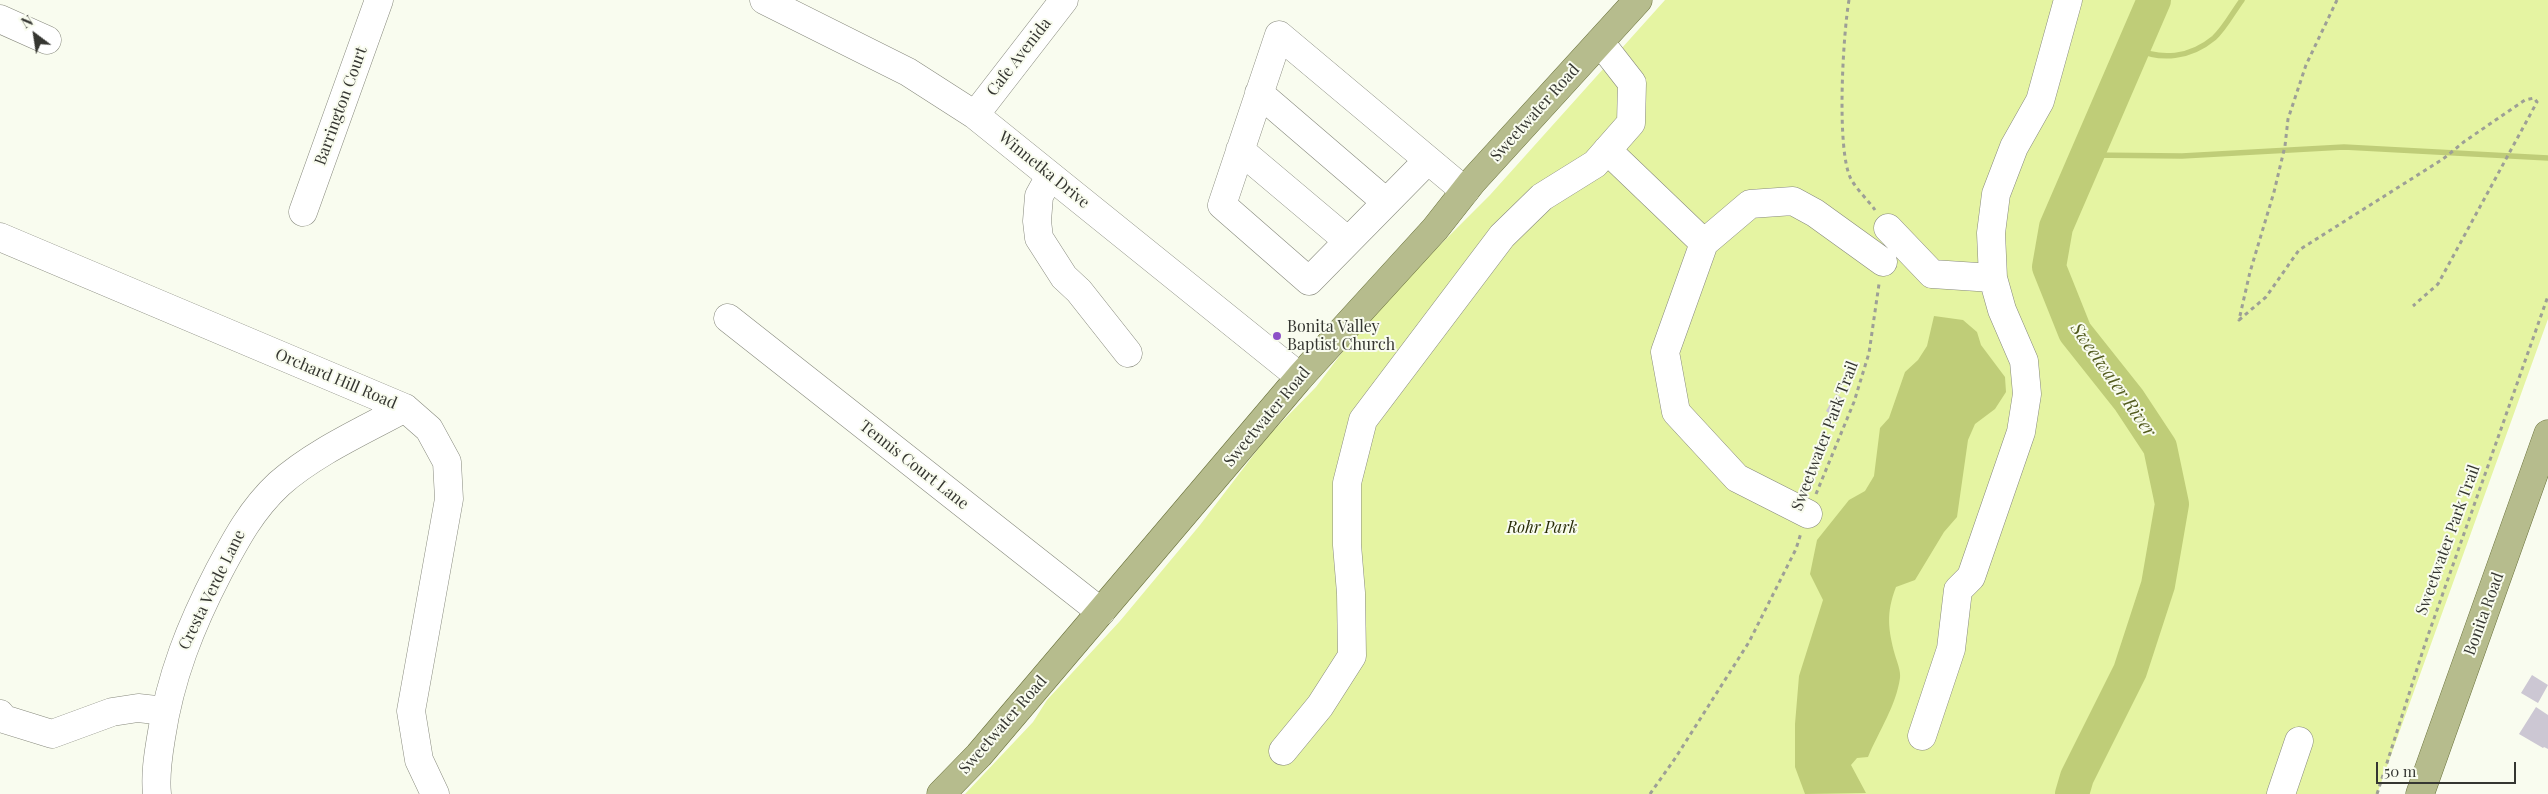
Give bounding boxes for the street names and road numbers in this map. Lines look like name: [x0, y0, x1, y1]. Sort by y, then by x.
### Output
street label: Cafe Avenida: [983, 14, 1055, 100]
street label: Barrington Court: [311, 44, 371, 168]
street label: Sweetwater Road: [1486, 60, 1584, 166]
street label: Winnetka Drive: [995, 127, 1093, 213]
street label: Orchard Hill Road: [272, 345, 400, 413]
street label: Sweetwater Park Trail: [1788, 358, 1862, 514]
street label: Sweetwater Road: [1220, 363, 1314, 471]
street label: Tennis Court Lane: [856, 416, 972, 514]
street label: Sweetwater Park Trail: [2412, 462, 2484, 618]
street label: Cresta Verde Lane: [175, 527, 249, 653]
street label: Bonita Road: [2460, 570, 2508, 658]
street label: Sweetwater Road: [955, 672, 1051, 778]

